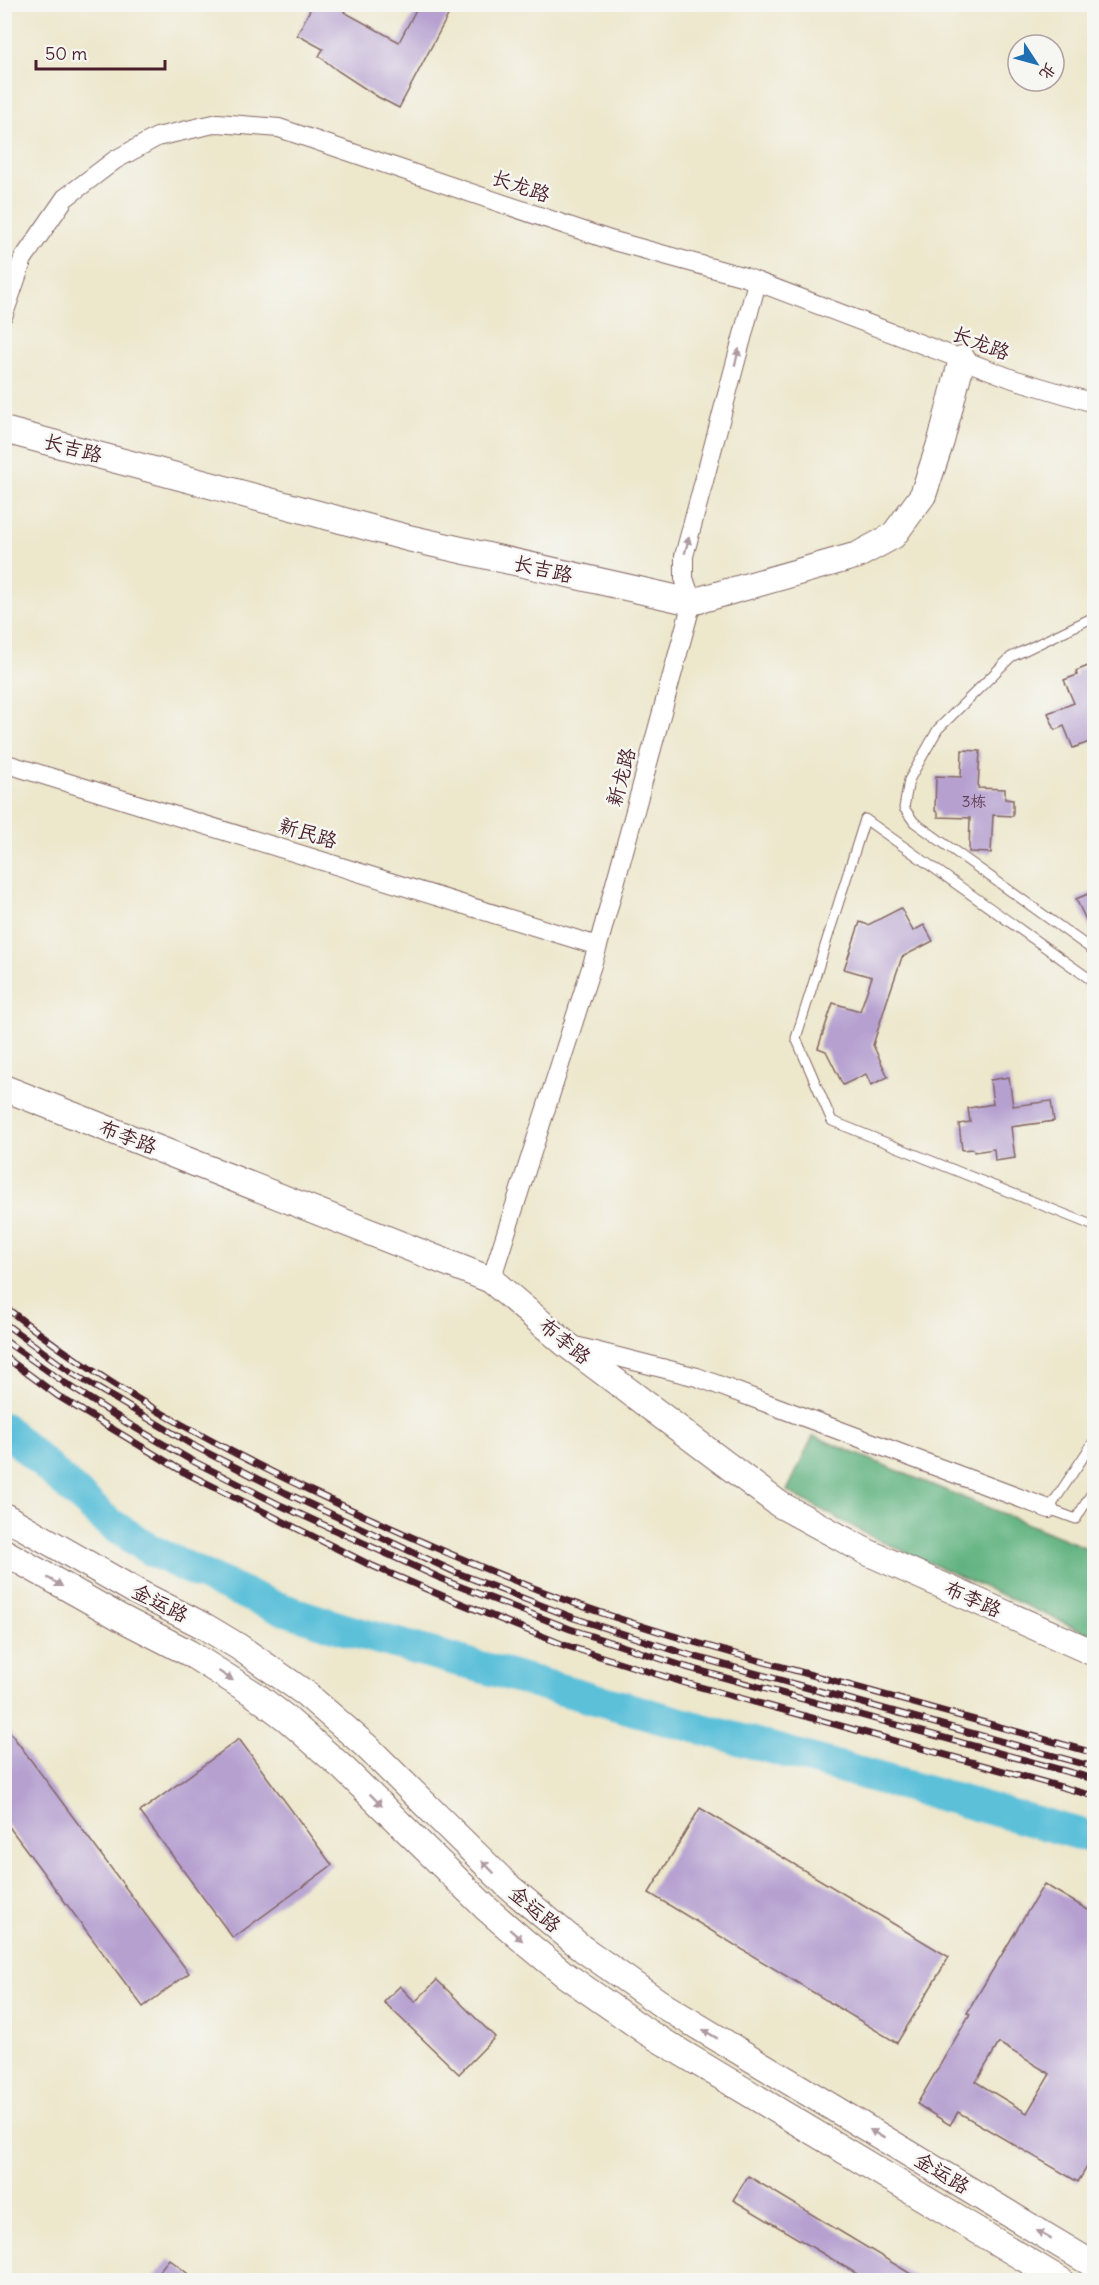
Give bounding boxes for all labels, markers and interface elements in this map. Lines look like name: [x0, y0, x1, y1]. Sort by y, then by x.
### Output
scale bar: [36, 33, 165, 71]
north arrow: [1006, 33, 1066, 93]
text: 50 m: [45, 42, 87, 65]
text: 北: [1035, 59, 1061, 84]
street label: 长龙路: [489, 164, 555, 207]
street label: 长龙路: [949, 320, 1015, 365]
one-way arrow: [733, 348, 742, 366]
street label: 长吉路: [41, 428, 106, 468]
one-way arrow: [683, 536, 692, 554]
street label: 长吉路: [511, 550, 576, 588]
street label: 新龙路: [601, 744, 641, 809]
house number: 3栋: [961, 791, 987, 811]
street label: 新民路: [276, 812, 341, 854]
street label: 布李路: [96, 1114, 162, 1159]
street label: 布李路: [534, 1312, 597, 1370]
street label: 布李路: [941, 1575, 1007, 1623]
one-way arrow: [47, 1577, 64, 1587]
street label: 金运路: [128, 1578, 194, 1628]
one-way arrow: [217, 1670, 234, 1681]
one-way arrow: [368, 1792, 382, 1806]
one-way arrow: [481, 1860, 495, 1874]
street label: 金运路: [504, 1880, 567, 1938]
one-way arrow: [508, 1928, 523, 1941]
one-way arrow: [702, 2028, 718, 2039]
one-way arrow: [869, 2129, 885, 2140]
street label: 金运路: [910, 2146, 975, 2199]
one-way arrow: [1036, 2229, 1052, 2240]

